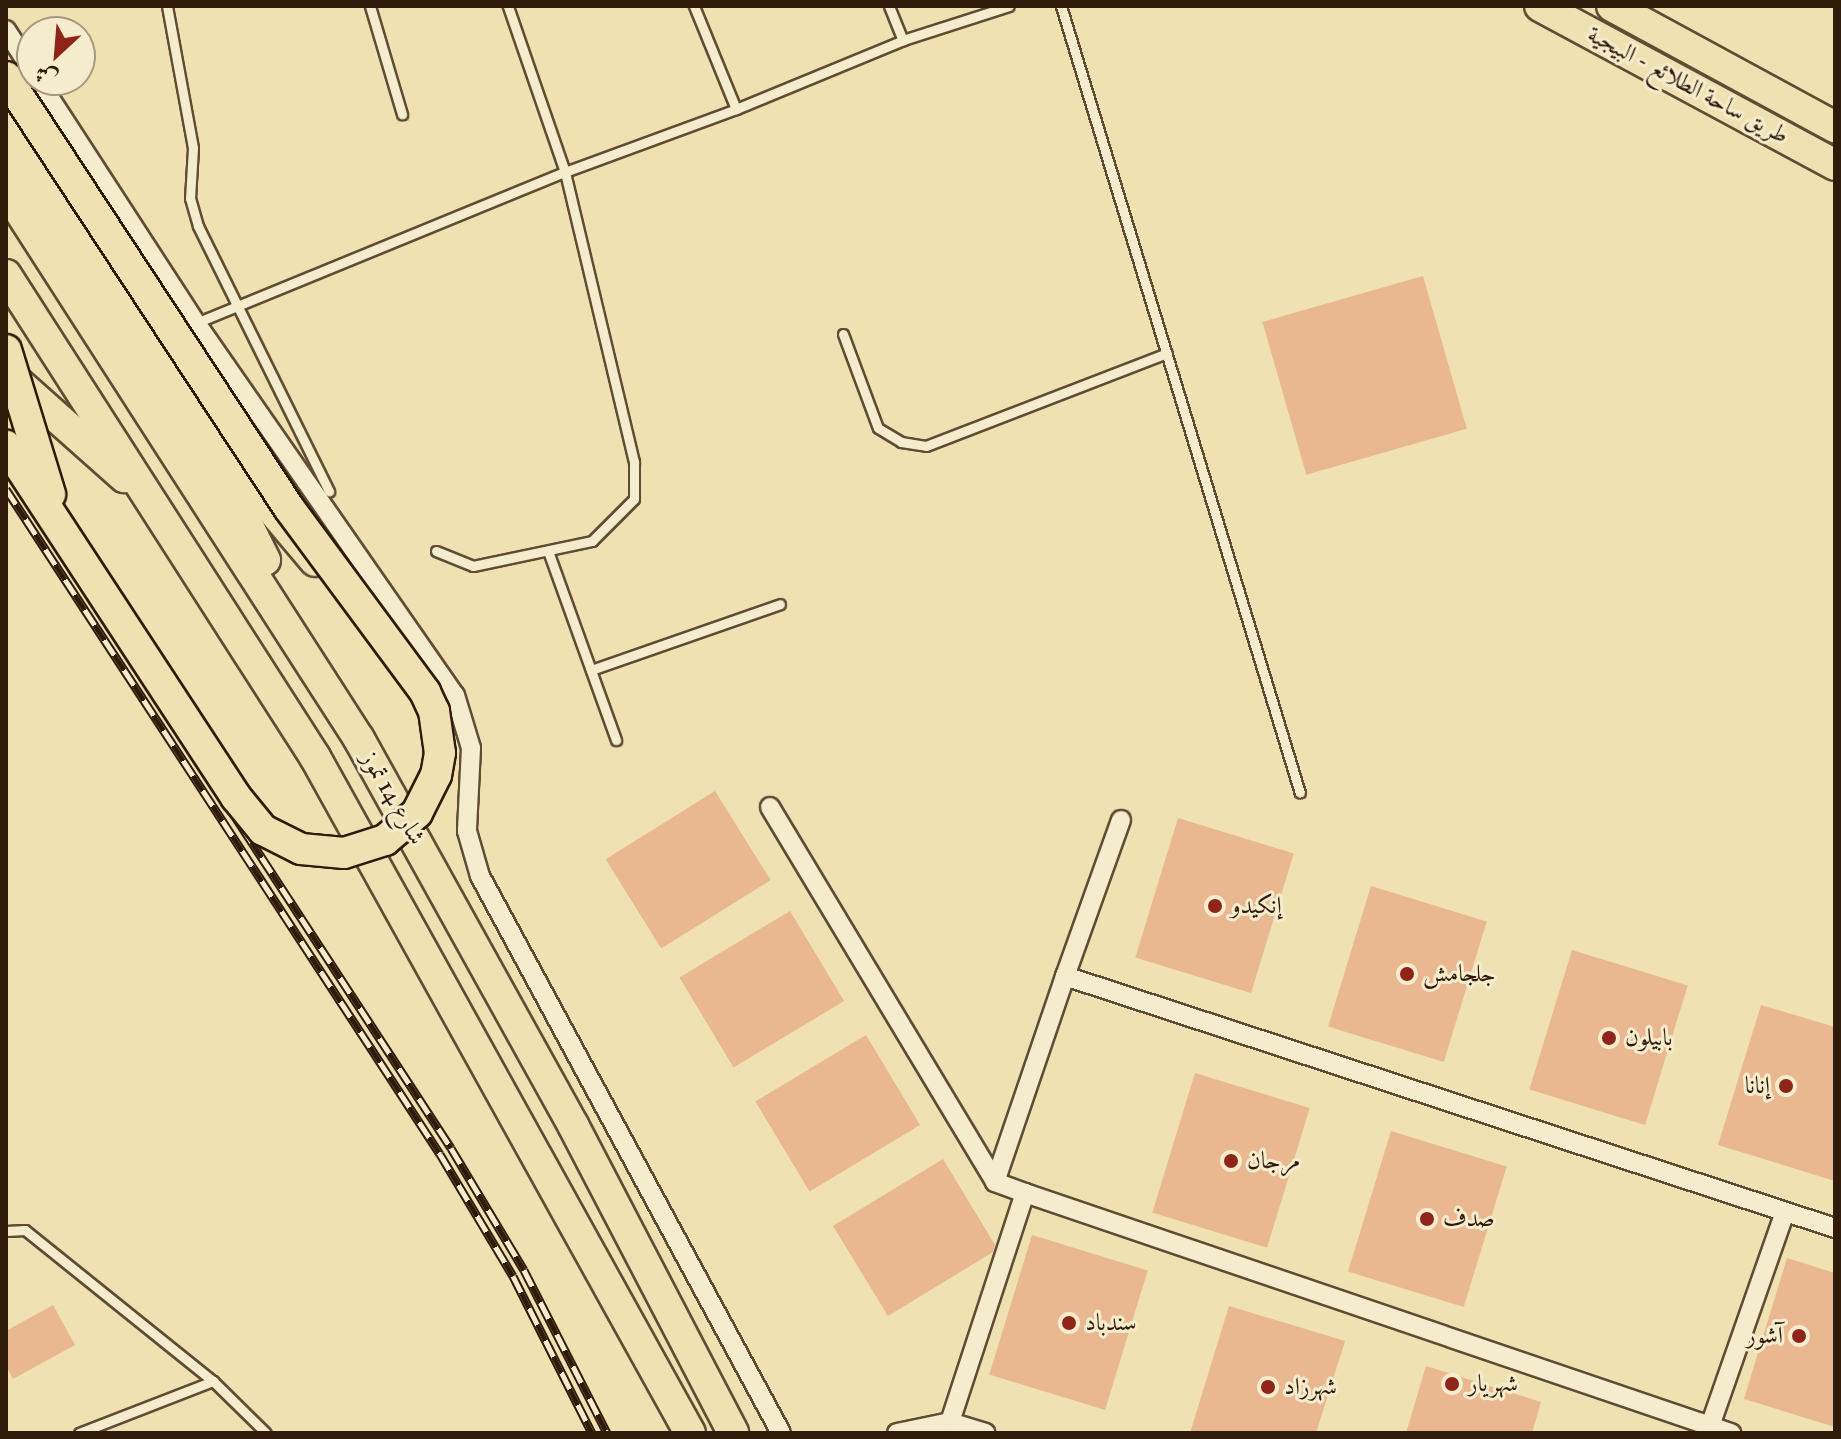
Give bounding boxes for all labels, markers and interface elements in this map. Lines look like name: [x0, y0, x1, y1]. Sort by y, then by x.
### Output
north arrow: [16, 16, 96, 96]
street label: طريق ساحة الطلائع - البيجية: [1583, 20, 1793, 150]
text: ش: [30, 59, 62, 93]
street label: شارع 14 تموز: [355, 746, 431, 850]
place label: إنكيدو: [1231, 892, 1282, 920]
marker: إنكيدو: [1206, 897, 1224, 915]
place label: جلجامش: [1423, 960, 1496, 988]
marker: جلجامش: [1398, 965, 1416, 983]
place label: بابيلون: [1625, 1024, 1672, 1052]
marker: بابيلون: [1600, 1029, 1618, 1047]
place label: إنانا: [1745, 1072, 1770, 1100]
marker: إنانا: [1777, 1077, 1795, 1095]
place label: مرجان: [1247, 1147, 1300, 1175]
marker: مرجان: [1222, 1152, 1240, 1170]
place label: صدف: [1443, 1205, 1495, 1233]
marker: صدف: [1418, 1210, 1436, 1228]
place label: سندباد: [1085, 1309, 1137, 1337]
marker: سندباد: [1060, 1314, 1078, 1332]
place label: آشور: [1746, 1322, 1783, 1350]
marker: آشور: [1790, 1327, 1808, 1345]
place label: شهريار: [1468, 1370, 1518, 1398]
place label: شهرزاد: [1284, 1373, 1337, 1401]
marker: شهريار: [1443, 1375, 1461, 1393]
marker: شهرزاد: [1259, 1378, 1277, 1396]

